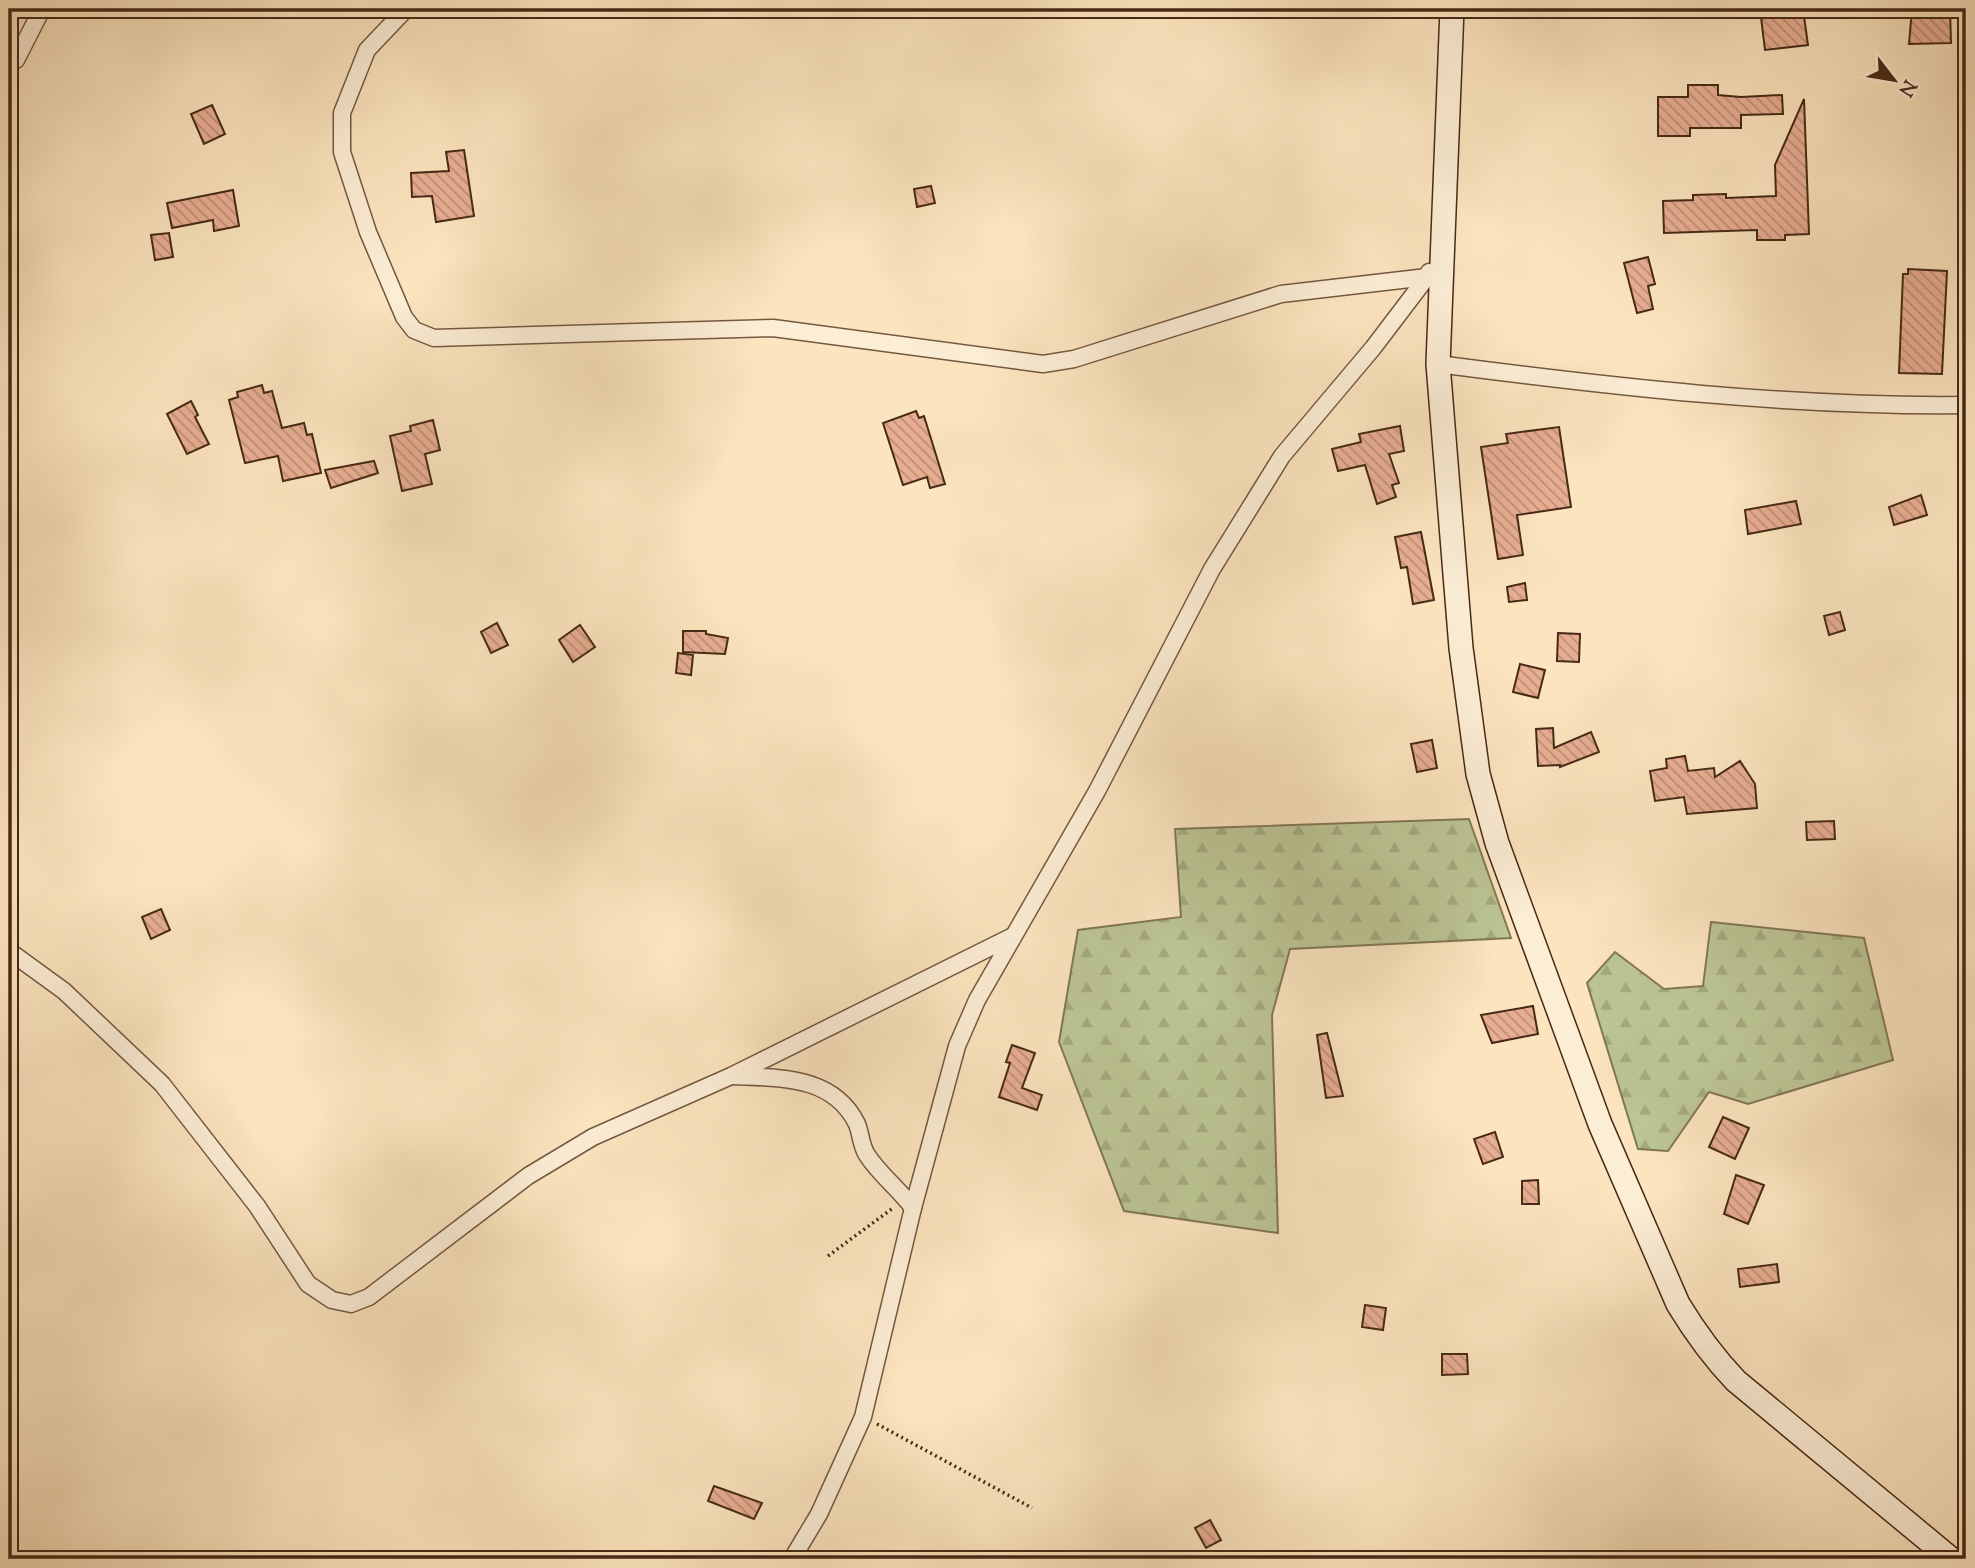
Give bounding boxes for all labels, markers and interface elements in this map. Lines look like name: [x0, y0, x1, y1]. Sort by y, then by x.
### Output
north arrow: [1860, 46, 1930, 116]
text: N: [1891, 74, 1922, 101]

